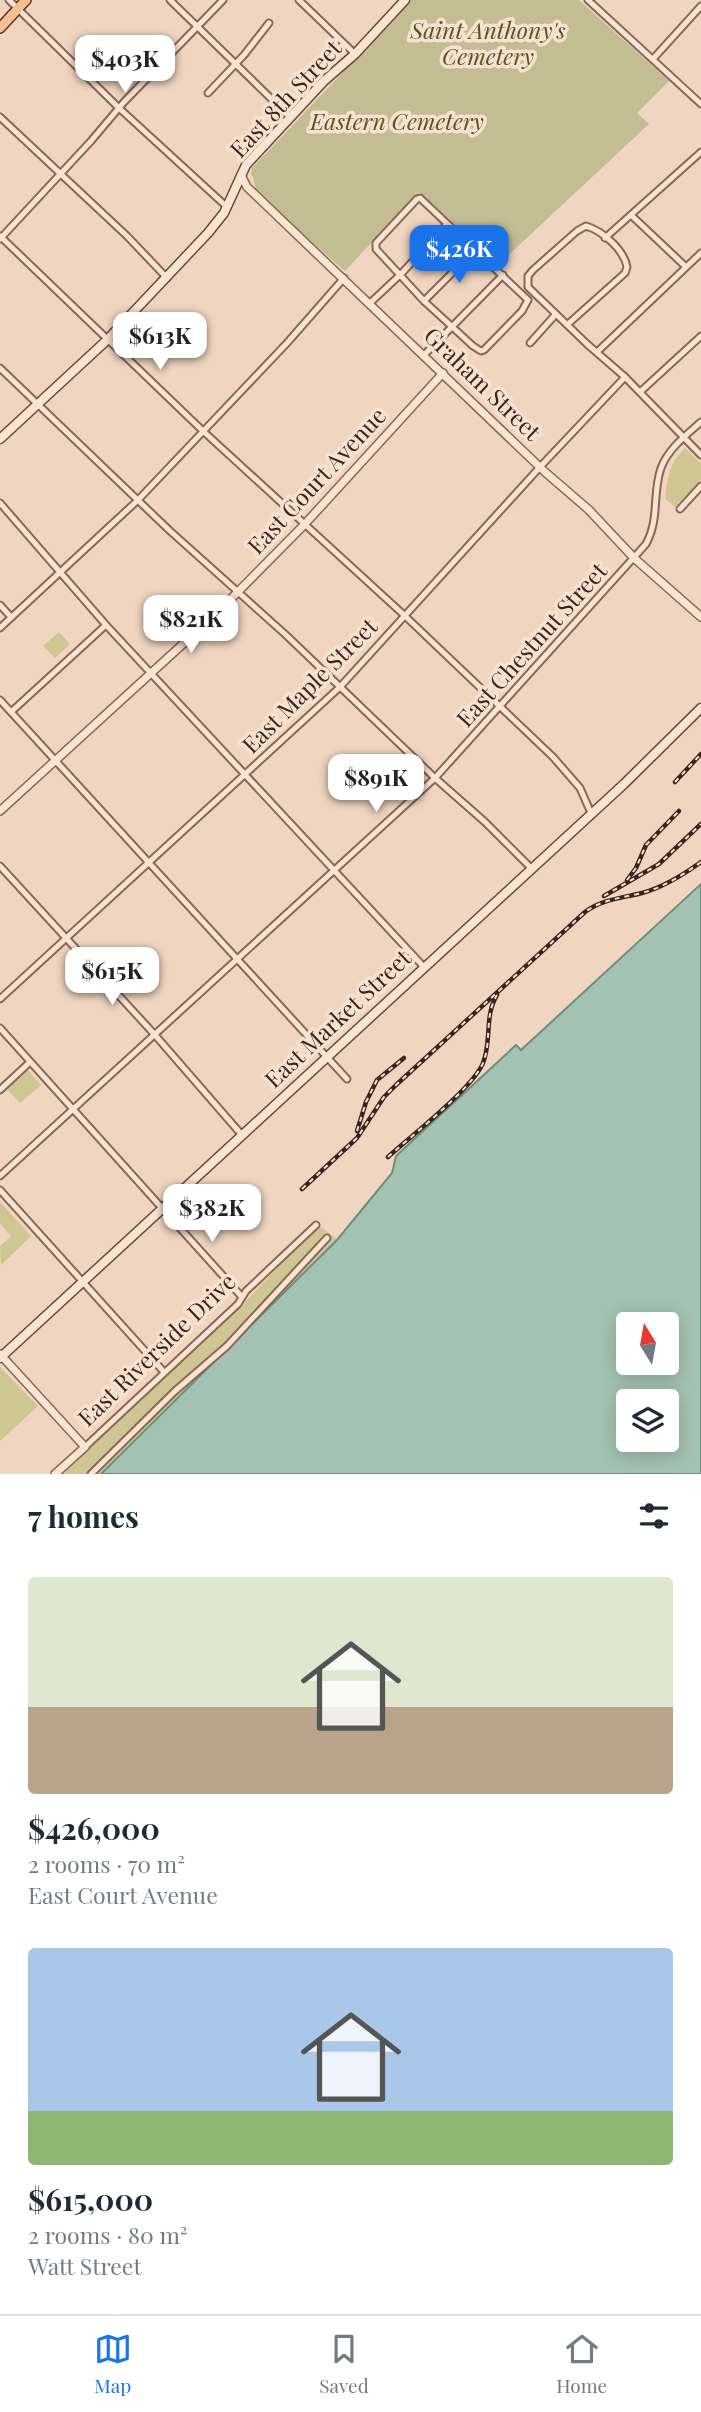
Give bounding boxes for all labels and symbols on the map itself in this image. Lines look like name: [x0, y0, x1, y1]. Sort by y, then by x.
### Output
park label: Saint Anthony's Cemetery: [409, 14, 566, 71]
street label: East 8th Street: [222, 32, 348, 164]
pin: $403K: [76, 36, 174, 95]
park label: Eastern Cemetery: [309, 105, 484, 136]
pin: $426K: [410, 226, 508, 285]
pin: $613K: [111, 312, 209, 372]
street label: Graham Street: [418, 319, 549, 447]
street label: East Court Avenue: [240, 400, 392, 560]
street label: East Chestnut Street: [449, 555, 614, 733]
pin: $821K: [142, 596, 240, 655]
street label: East Maple Street: [235, 610, 384, 759]
pin: $891K: [327, 754, 425, 814]
street label: East Market Street: [257, 941, 417, 1094]
pin: $615K: [63, 948, 161, 1007]
pin: $382K: [163, 1184, 261, 1244]
street label: East Riverside Drive: [70, 1266, 241, 1432]
north arrow: [616, 1312, 679, 1376]

